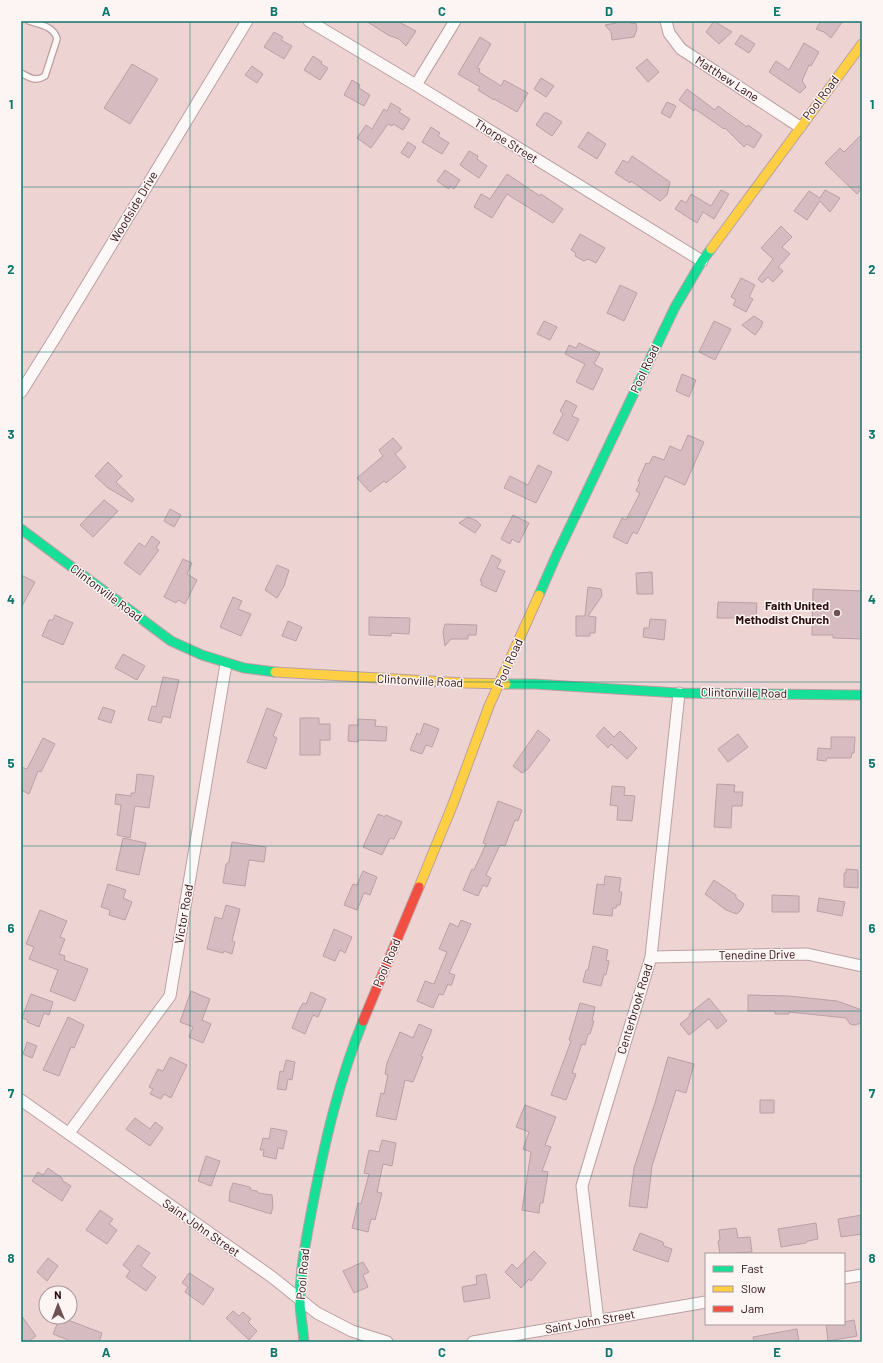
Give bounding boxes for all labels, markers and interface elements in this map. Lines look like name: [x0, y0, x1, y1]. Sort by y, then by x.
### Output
text: A: [102, 3, 111, 19]
text: B: [270, 3, 278, 19]
text: C: [438, 3, 446, 19]
text: D: [605, 3, 613, 19]
text: E: [773, 3, 781, 19]
street label: Matthew Lane: [693, 52, 762, 104]
street label: Pool Road: [799, 73, 841, 122]
text: 1: [9, 96, 13, 112]
text: 1: [870, 96, 874, 112]
street label: Thorpe Street: [472, 115, 541, 165]
street label: Woodside Drive: [106, 168, 160, 245]
text: 2: [7, 261, 15, 277]
text: 2: [868, 261, 876, 277]
street label: Pool Road: [627, 342, 661, 395]
text: 3: [7, 426, 15, 442]
text: 3: [868, 426, 876, 442]
street label: Clintonville Road: [68, 561, 145, 624]
text: 4: [7, 591, 15, 607]
text: 4: [868, 591, 876, 607]
place label: Faith United Methodist Church: [736, 598, 829, 626]
marker: Faith United Methodist Church: [832, 608, 842, 618]
street label: Pool Road: [491, 636, 525, 689]
street label: Clintonville Road: [377, 671, 464, 689]
street label: Clintonville Road: [701, 684, 787, 700]
text: 5: [7, 755, 15, 771]
text: 5: [868, 755, 876, 771]
street label: Victor Road: [171, 883, 195, 945]
text: 6: [8, 920, 15, 936]
text: 6: [869, 920, 876, 936]
street label: Pool Road: [370, 936, 403, 989]
street label: Tenedine Drive: [719, 946, 795, 962]
street label: Centerbrook Road: [614, 962, 654, 1056]
text: 7: [8, 1085, 15, 1101]
text: 7: [869, 1085, 876, 1101]
street label: Saint John Street: [160, 1195, 243, 1259]
street label: Pool Road: [293, 1248, 311, 1300]
text: 8: [7, 1250, 15, 1266]
text: 8: [868, 1250, 876, 1266]
legend: [705, 1253, 845, 1325]
text: Fast: [741, 1261, 764, 1275]
text: Slow: [741, 1281, 766, 1295]
north arrow: [38, 1285, 78, 1325]
text: N: [54, 1288, 62, 1301]
text: Jam: [741, 1301, 764, 1315]
street label: Saint John Street: [544, 1306, 636, 1336]
text: A: [102, 1344, 111, 1360]
text: B: [270, 1344, 278, 1360]
text: C: [438, 1344, 446, 1360]
text: D: [605, 1344, 613, 1360]
text: E: [773, 1344, 781, 1360]

